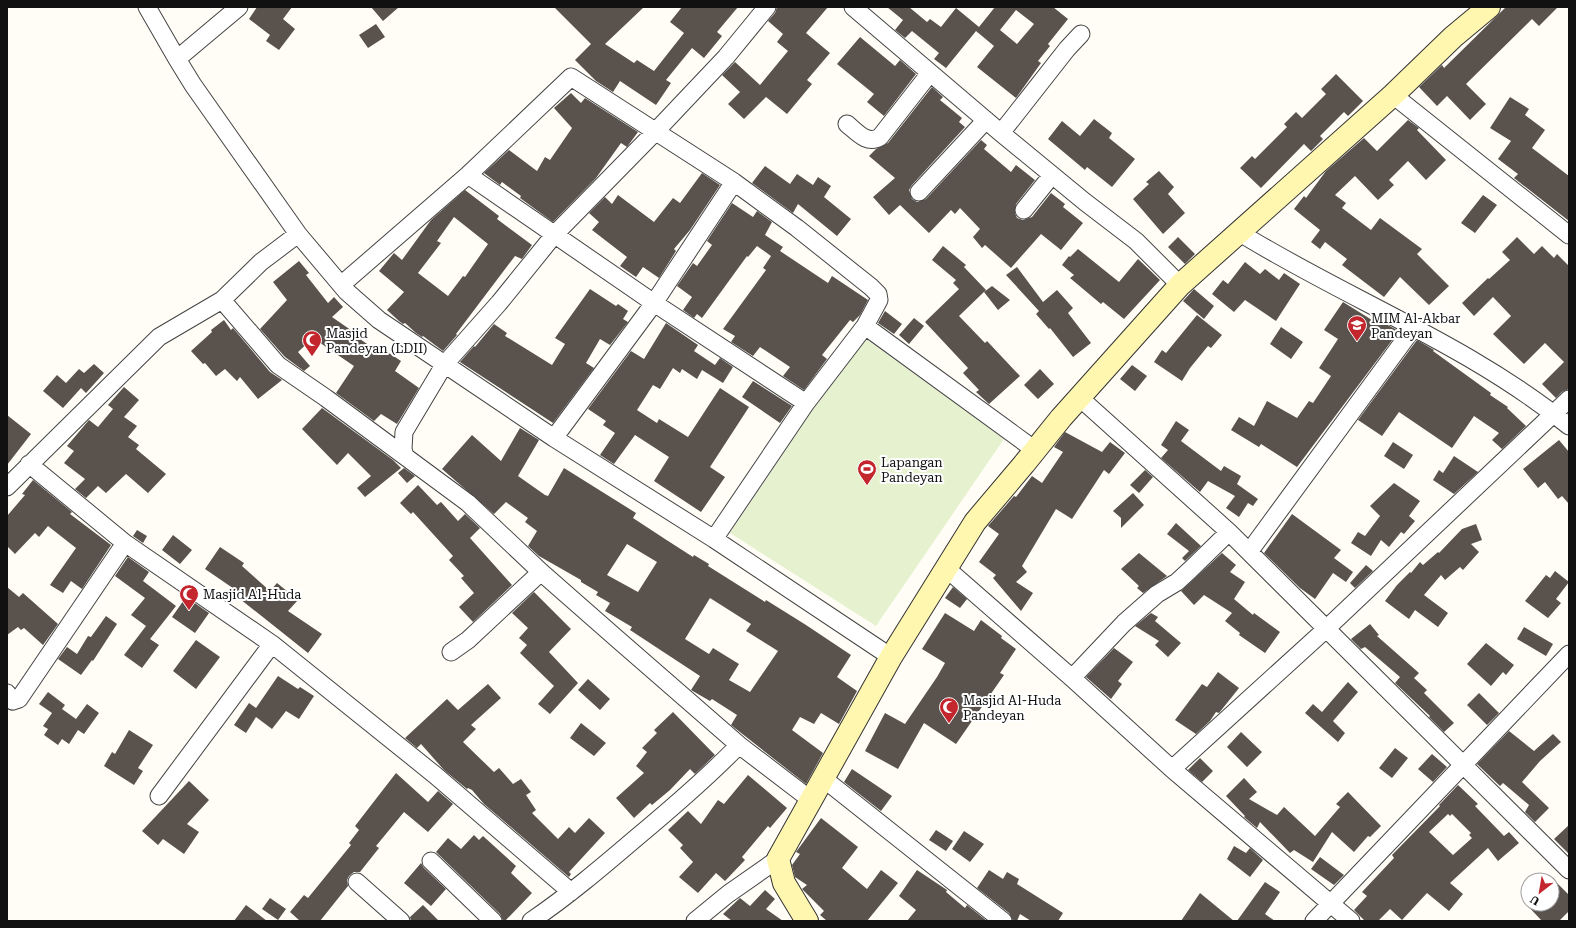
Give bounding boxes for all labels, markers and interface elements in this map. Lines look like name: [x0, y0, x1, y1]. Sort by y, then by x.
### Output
place label: MIM Al-Akbar Pandeyan: [1371, 311, 1461, 341]
school or university icon: MIM Al-Akbar Pandeyan: [1346, 314, 1368, 342]
place label: Masjid Pandeyan (LDII): [326, 326, 427, 356]
mosque icon: Masjid Pandeyan (LDII): [301, 329, 323, 357]
place label: Lapangan Pandeyan: [881, 455, 943, 485]
sports icon: Lapangan Pandeyan: [856, 458, 878, 486]
mosque icon: Masjid Al-Huda: [178, 583, 200, 611]
place label: Masjid Al-Huda: [203, 587, 301, 602]
place label: Masjid Al-Huda Pandeyan: [963, 693, 1061, 723]
mosque icon: Masjid Al-Huda Pandeyan: [938, 696, 960, 724]
north arrow: [1520, 872, 1560, 912]
text: U: [1528, 892, 1542, 908]

